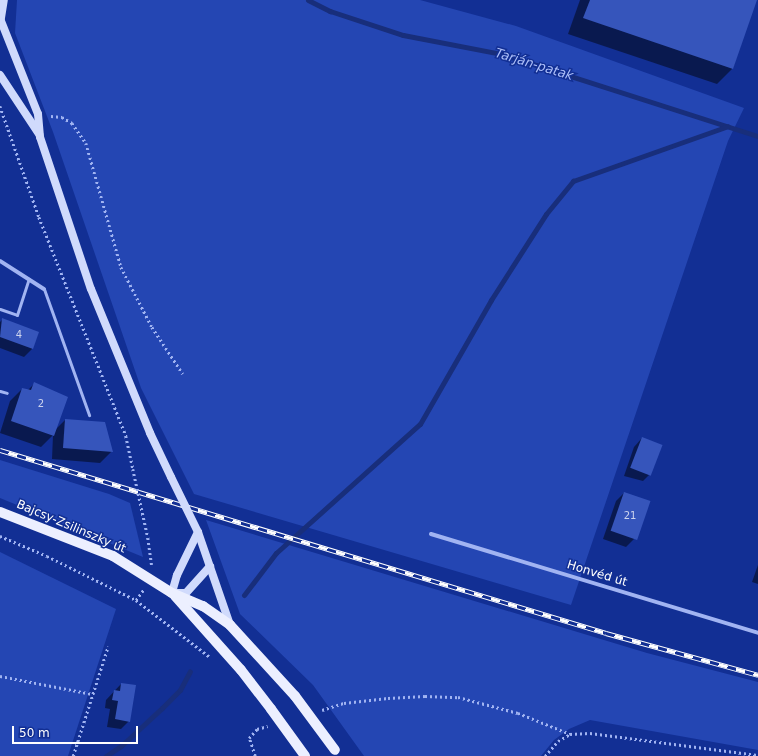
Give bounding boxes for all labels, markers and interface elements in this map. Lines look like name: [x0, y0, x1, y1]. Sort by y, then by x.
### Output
water label: Tarján-patak: [493, 46, 575, 84]
house number: 4: [16, 329, 22, 341]
house number: 2: [38, 398, 44, 410]
street label: Bajcsy-Zsilinszky út: [14, 497, 128, 557]
house number: 21: [624, 510, 636, 522]
street label: Honvéd út: [565, 558, 629, 590]
scale bar: [14, 718, 140, 744]
text: 50 m: [19, 726, 50, 740]

